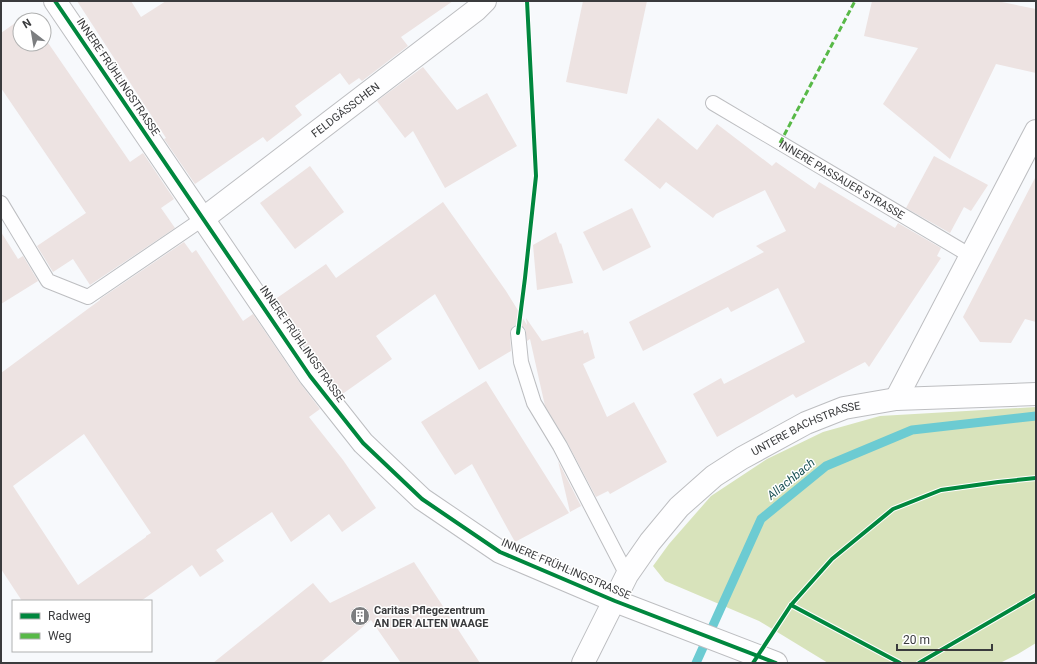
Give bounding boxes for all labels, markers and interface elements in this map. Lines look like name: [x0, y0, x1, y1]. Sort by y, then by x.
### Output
north arrow: [12, 12, 52, 52]
text: N: [20, 16, 34, 31]
street label: INNERE FRÜHLINGSTRASSE: [74, 16, 162, 138]
street label: FELDGÄSSCHEN: [309, 80, 382, 140]
street label: INNERE PASSAUER STRASSE: [777, 137, 907, 222]
street label: INNERE FRÜHLINGSTRASSE: [257, 283, 347, 405]
street label: UNTERE BACHSTRASSE: [749, 399, 861, 458]
water label: Allachbach: [763, 455, 818, 503]
street label: INNERE FRÜHLINGSTRASSE: [499, 536, 633, 602]
legend: [12, 600, 152, 652]
place label: Caritas Pflegezentrum AN DER ALTEN WAAGE: [374, 604, 488, 630]
building icon: Caritas Pflegezentrum AN DER ALTEN WAAGE: [349, 605, 371, 627]
text: Radweg: [48, 609, 91, 623]
scale bar: [897, 626, 992, 652]
text: Weg: [48, 629, 72, 643]
text: 20 m: [903, 633, 930, 647]

